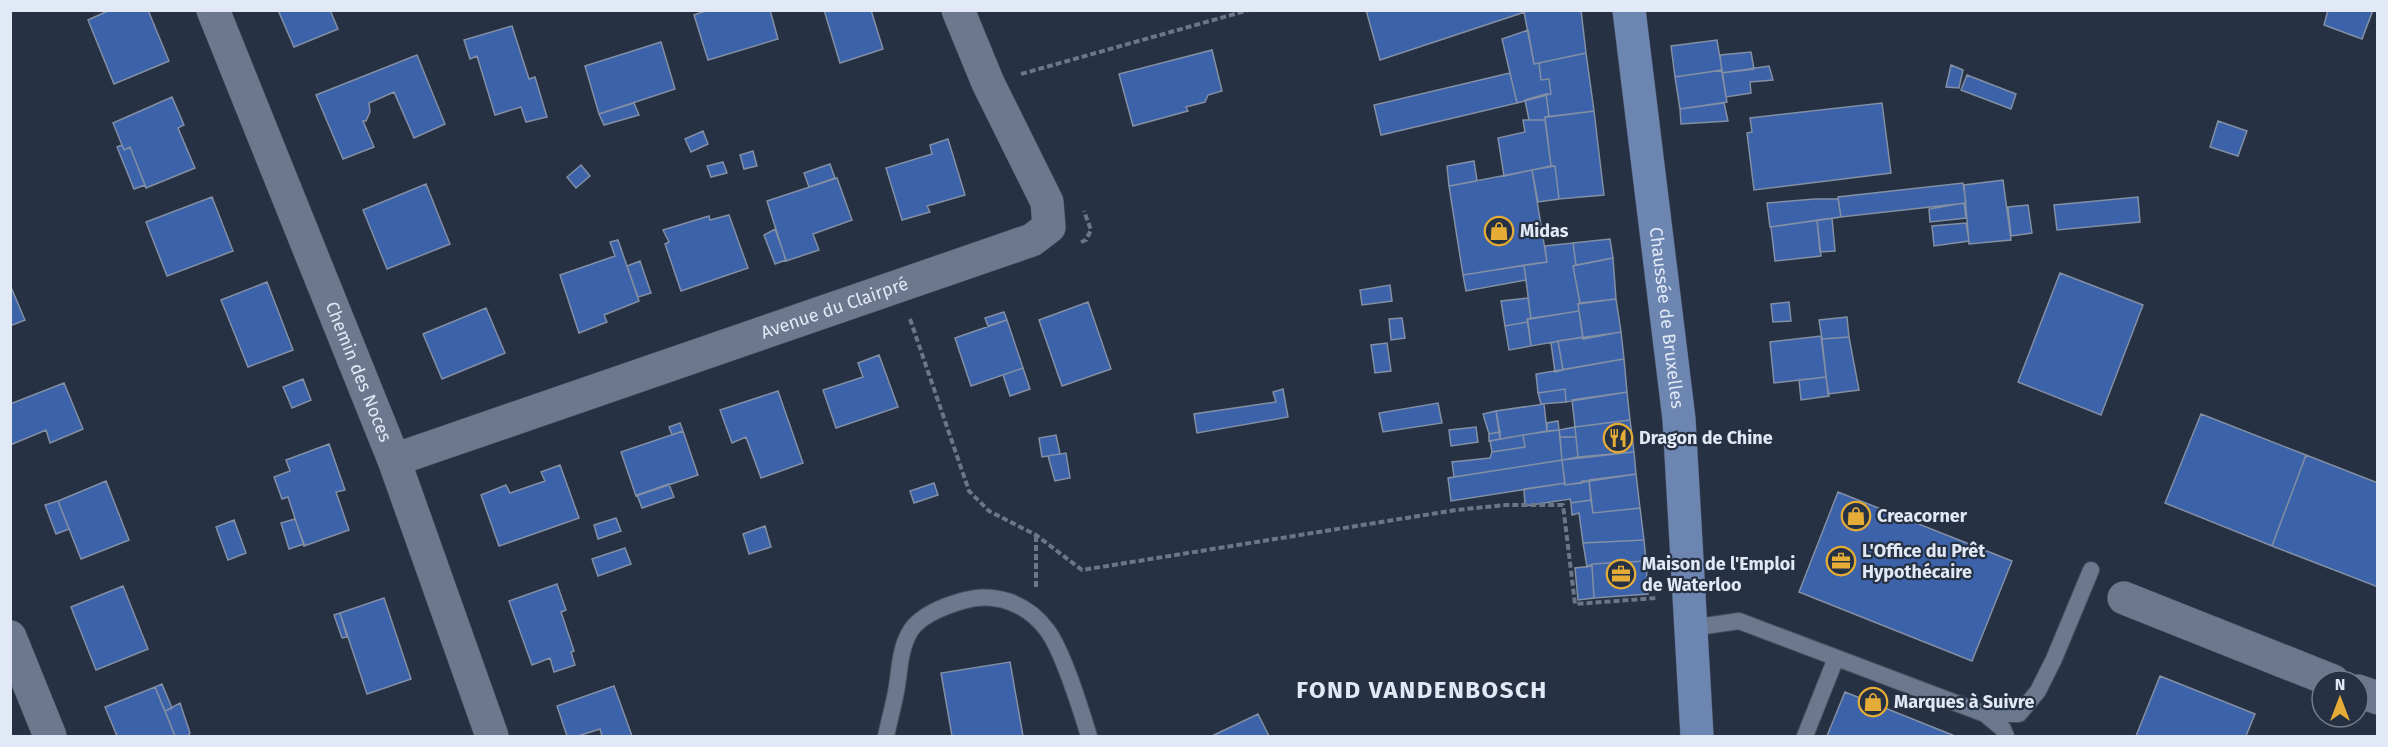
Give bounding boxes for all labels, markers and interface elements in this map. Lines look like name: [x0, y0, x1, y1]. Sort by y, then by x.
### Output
shop icon: Midas: [1483, 215, 1515, 247]
place label: Midas: [1520, 220, 1569, 242]
street label: Chaussée de Bruxelles: [1645, 226, 1689, 410]
street label: Avenue du Clairpré: [758, 273, 911, 344]
street label: Chemin des Noces: [320, 299, 397, 445]
restaurant icon: Dragon de Chine: [1602, 422, 1634, 454]
place label: Dragon de Chine: [1639, 427, 1773, 449]
shop icon: Creacorner: [1840, 500, 1872, 532]
place label: Creacorner: [1877, 505, 1968, 527]
place label: L'Office du Prêt Hypothécaire: [1862, 540, 1986, 583]
office icon: L'Office du Prêt Hypothécaire: [1825, 545, 1857, 577]
place label: Maison de l'Emploi de Waterloo: [1642, 553, 1795, 596]
office icon: Maison de l'Emploi de Waterloo: [1605, 558, 1637, 590]
north arrow: [2310, 669, 2370, 729]
text: N: [2335, 675, 2345, 694]
district label: FOND VANDENBOSCH: [1296, 676, 1548, 704]
shop icon: Marques à Suivre: [1857, 686, 1889, 718]
place label: Marques à Suivre: [1894, 691, 2034, 713]

